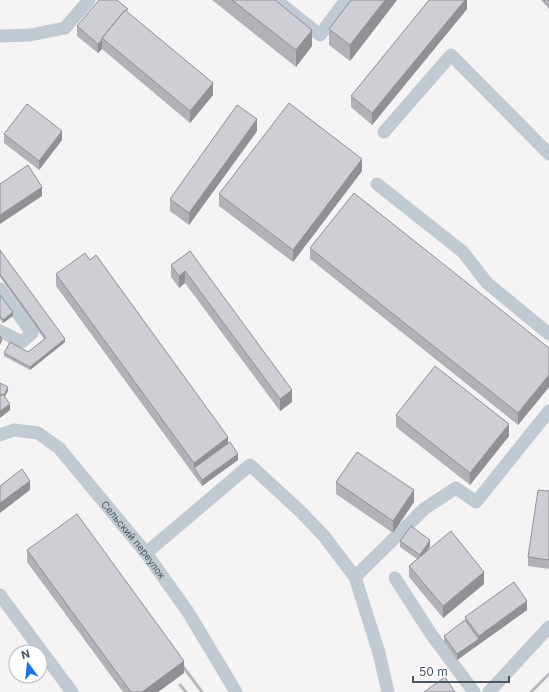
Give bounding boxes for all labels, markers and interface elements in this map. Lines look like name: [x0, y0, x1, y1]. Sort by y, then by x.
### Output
street label: Сельский переулок: [99, 498, 169, 581]
north arrow: [8, 644, 48, 684]
text: N: [20, 646, 31, 662]
scale bar: [413, 658, 509, 684]
text: 50 m: [419, 664, 448, 679]

